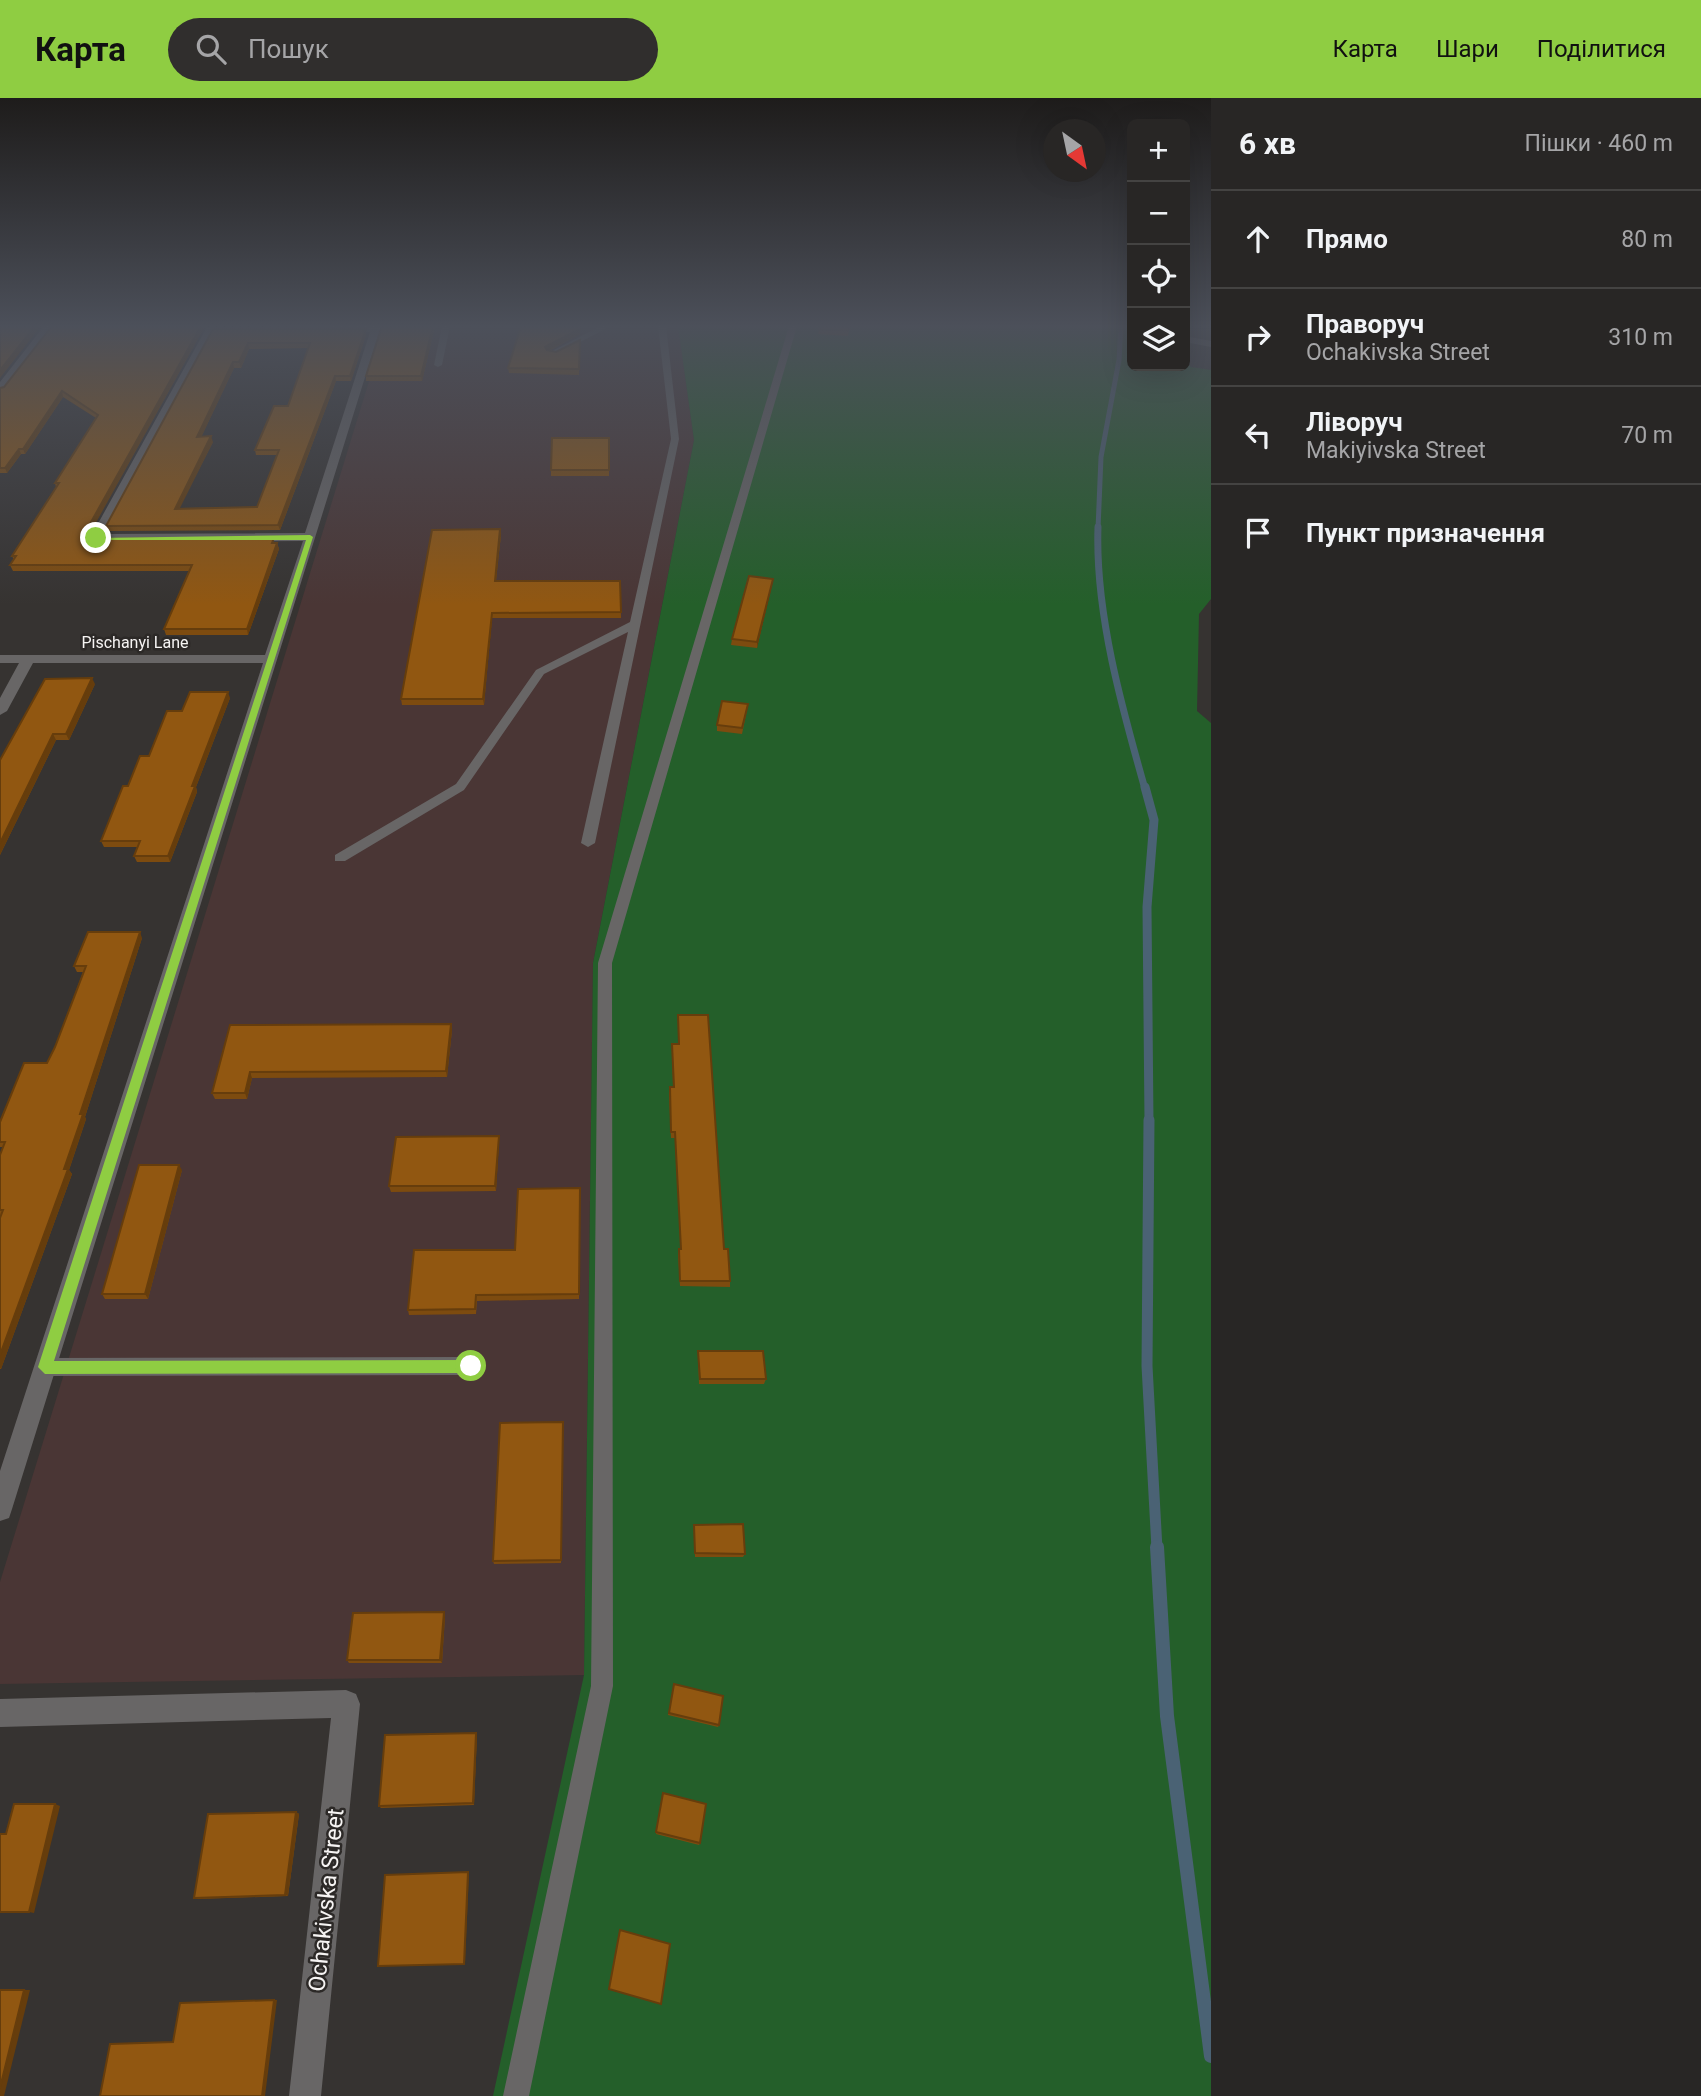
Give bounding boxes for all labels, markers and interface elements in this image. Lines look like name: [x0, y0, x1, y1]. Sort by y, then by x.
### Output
search box: [168, 18, 658, 81]
text: Карта: [35, 30, 126, 69]
icon: search: [192, 30, 230, 68]
text: Пошук: [248, 34, 329, 64]
text: Карта: [1332, 35, 1398, 63]
text: Шари: [1436, 35, 1499, 63]
text: Поділитися: [1537, 35, 1666, 63]
north arrow: [1043, 119, 1106, 182]
map controls: [1127, 119, 1190, 371]
button: +: [1127, 119, 1190, 182]
text: 6 хв: [1239, 126, 1296, 161]
text: Пішки · 460 m: [1525, 130, 1673, 157]
button: −: [1127, 182, 1190, 245]
icon: ahead: [1239, 220, 1277, 258]
text: Прямо: [1306, 224, 1388, 254]
text: 80 m: [1621, 226, 1673, 253]
button: locate: [1127, 245, 1190, 308]
button: layers: [1127, 308, 1190, 371]
text: Праворуч: [1306, 309, 1424, 339]
icon: right: [1239, 318, 1277, 356]
text: 310 m: [1608, 324, 1673, 351]
text: Ochakivska Street: [1306, 339, 1490, 366]
text: Ліворуч: [1306, 407, 1403, 437]
icon: left: [1239, 416, 1277, 454]
text: 70 m: [1621, 422, 1673, 449]
text: Makiyivska Street: [1306, 437, 1486, 464]
icon: arrive: [1239, 514, 1277, 552]
text: Пункт призначення: [1306, 518, 1545, 548]
route end: [80, 522, 111, 553]
street label: Pischanyi Lane: [81, 633, 189, 652]
route start: [455, 1350, 486, 1381]
street label: Ochakivska Street: [303, 1807, 350, 1993]

